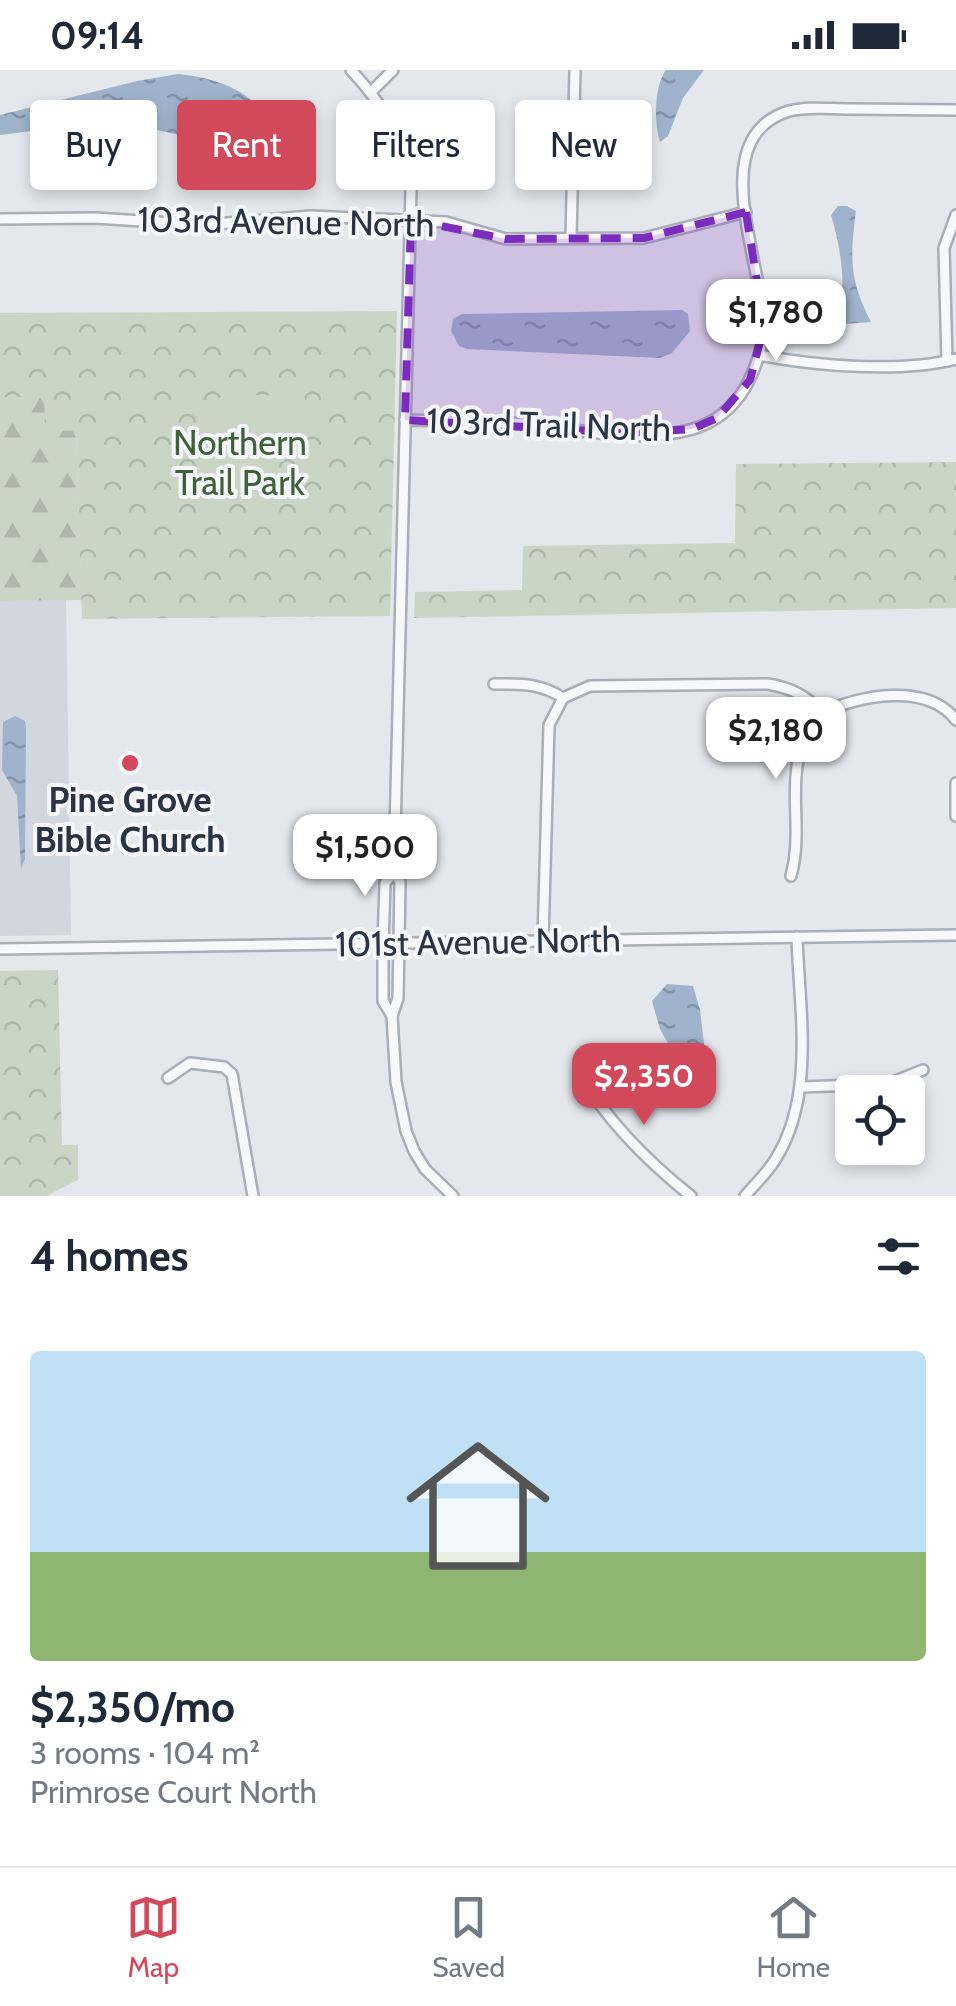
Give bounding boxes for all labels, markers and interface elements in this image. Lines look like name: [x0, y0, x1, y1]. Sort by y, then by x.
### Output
text: 09:14: [50, 12, 144, 59]
chip: Buy: [30, 100, 157, 190]
chip: Rent: [177, 100, 316, 190]
chip: Filters: [336, 100, 495, 190]
chip: New: [515, 100, 652, 190]
street label: 103rd Avenue North: [137, 197, 435, 246]
pin: $1,780: [695, 279, 857, 364]
text: $1,780: [728, 292, 824, 331]
street label: 103rd Trail North: [426, 399, 672, 450]
park label: Northern Trail Park: [173, 421, 307, 504]
pin: $2,180: [695, 697, 857, 782]
text: $2,180: [728, 710, 824, 749]
marker: Pine Grove Bible Church: [119, 752, 141, 774]
place label: Pine Grove Bible Church: [34, 778, 226, 861]
pin: $1,500: [284, 814, 446, 899]
text: $1,500: [315, 827, 415, 866]
street label: 101st Avenue North: [335, 918, 621, 965]
pin: $2,350: [563, 1043, 725, 1128]
text: $2,350: [594, 1056, 694, 1095]
map controls: [835, 1075, 925, 1165]
button: locate: [835, 1075, 925, 1165]
icon: filters: [871, 1229, 926, 1284]
text: 4 homes: [30, 1230, 189, 1282]
icon: home: [388, 1416, 568, 1596]
text: $2,350/mo: [30, 1681, 235, 1733]
text: 3 rooms · 104 m²: [30, 1733, 260, 1772]
text: Primrose Court North: [30, 1772, 317, 1811]
tab: Map: [126, 1890, 181, 1984]
tab: Saved: [432, 1890, 505, 1984]
tab: Home: [757, 1890, 830, 1984]

